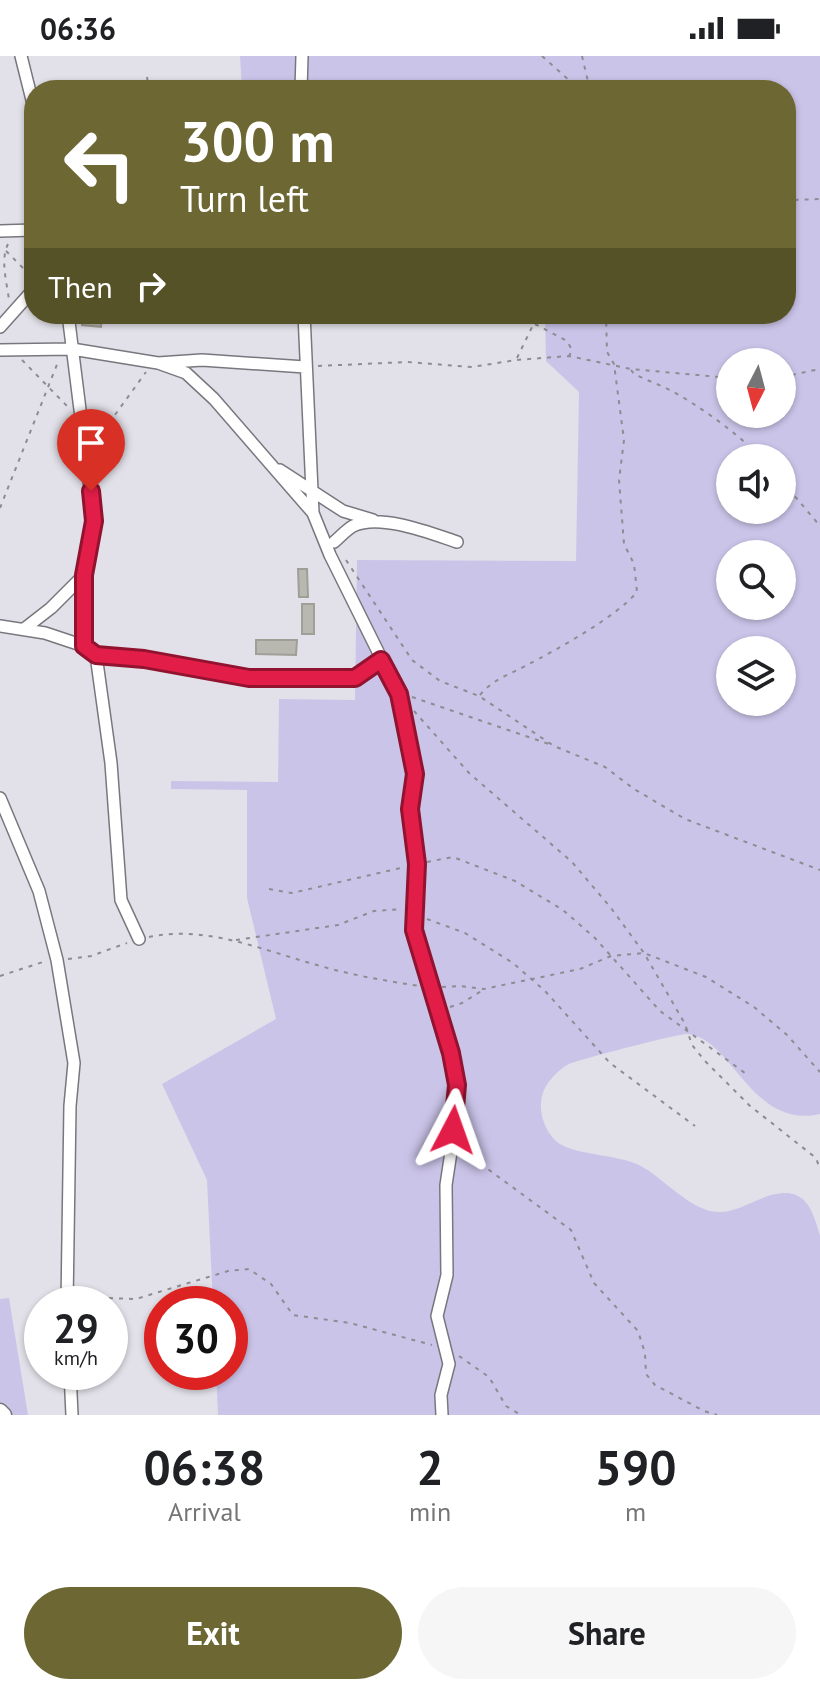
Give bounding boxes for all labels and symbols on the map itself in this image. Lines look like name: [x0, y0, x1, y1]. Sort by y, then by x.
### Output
north arrow: [716, 348, 796, 428]
pin: [57, 409, 125, 491]
position arrow: [411, 1088, 495, 1172]
speed limit sign: 30: [144, 1286, 248, 1390]

